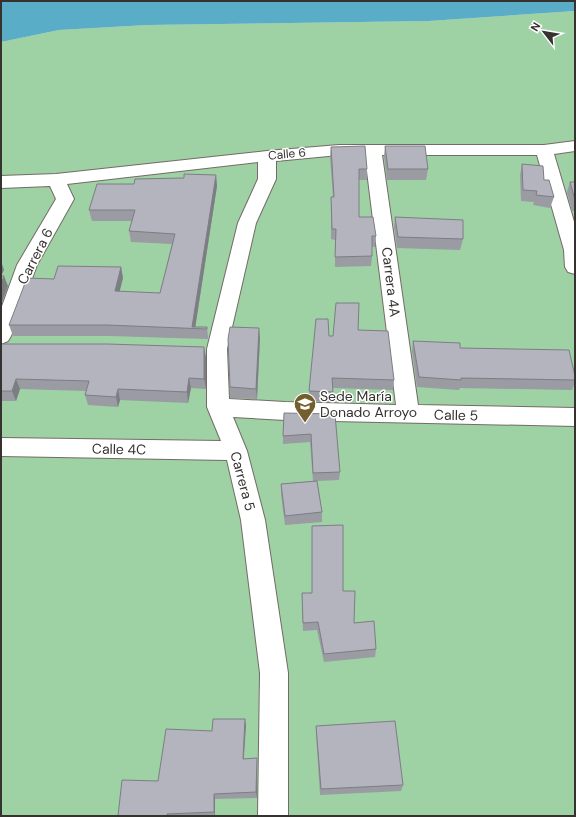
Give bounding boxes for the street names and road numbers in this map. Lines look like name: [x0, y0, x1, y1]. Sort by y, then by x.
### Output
street label: Calle 6: [267, 144, 307, 164]
street label: Carrera 6: [13, 225, 57, 287]
street label: Carrera 4A: [378, 246, 404, 318]
street label: Calle 5: [434, 406, 478, 424]
street label: Calle 4C: [92, 440, 146, 458]
street label: Carrera 5: [226, 449, 260, 513]

